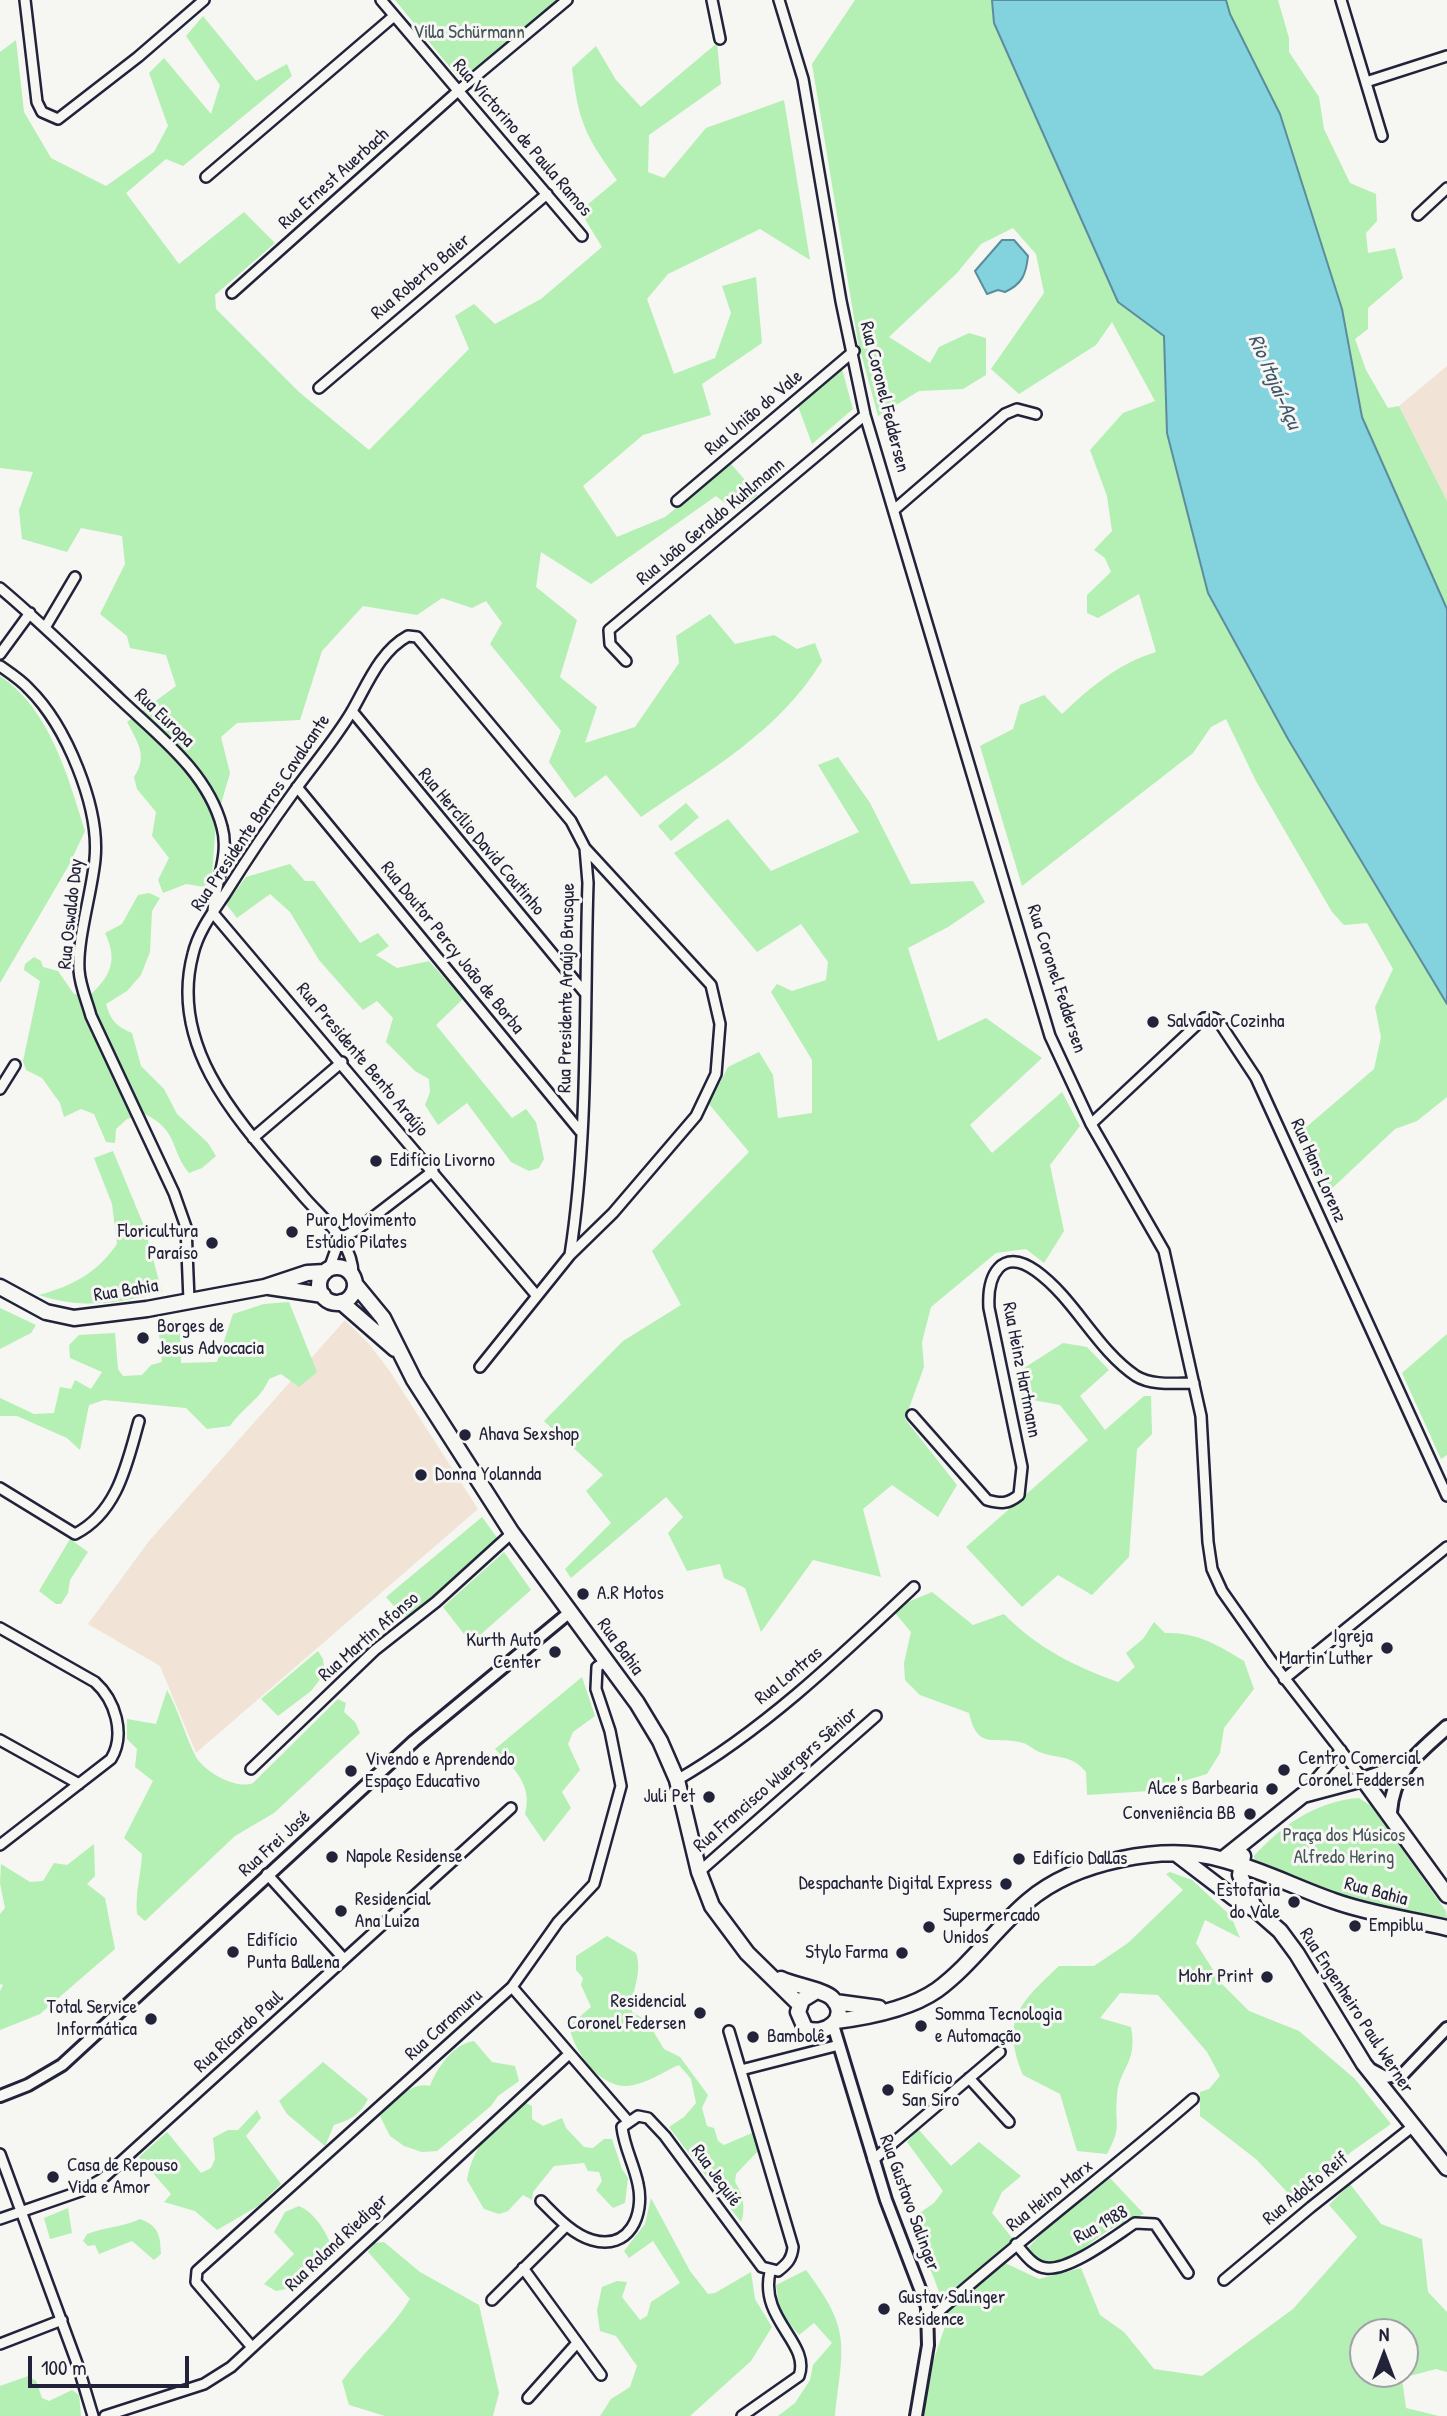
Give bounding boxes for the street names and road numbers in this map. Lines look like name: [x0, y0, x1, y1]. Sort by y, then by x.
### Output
street label: Rua Victorino de Paula Ramos: [447, 55, 597, 221]
street label: Rua Ernest Auerbach: [274, 124, 394, 234]
street label: Rua Roberto Baier: [367, 229, 475, 325]
street label: Rua Coronel Feddersen: [854, 319, 914, 475]
street label: Rua União do Vale: [700, 365, 808, 461]
street label: Rua João Geraldo Kuhlmann: [632, 453, 790, 591]
street label: Rua Europa: [129, 684, 199, 752]
street label: Rua Presidente Barros Cavalcante: [187, 710, 335, 916]
street label: Rua Hercílio David Coutinho: [413, 764, 549, 920]
street label: Rua Doutor Percy João de Borba: [375, 857, 529, 1039]
street label: Rua Oswaldo Day: [54, 858, 88, 970]
street label: Rua Presidente Araújo Brusque: [554, 883, 580, 1093]
street label: Rua Coronel Feddersen: [1021, 902, 1091, 1056]
street label: Rua Presidente Bento Araújo: [291, 978, 433, 1142]
street label: Rua Hans Lorenz: [1285, 1116, 1351, 1226]
street label: Rua Bahia: [92, 1275, 160, 1307]
street label: Rua Heinz Hartmann: [997, 1300, 1045, 1440]
street label: Rua Martin Afonso: [314, 1587, 424, 1687]
street label: Rua Bahia: [592, 1614, 648, 1680]
street label: Rua Lontras: [751, 1642, 827, 1710]
street label: Rua Francisco Wuergers Sênior: [689, 1702, 863, 1858]
street label: Rua Frei José: [235, 1806, 315, 1882]
street label: Rua Bahia: [1342, 1873, 1410, 1911]
street label: Rua Engenheiro Paul Werner: [1294, 1924, 1418, 2098]
street label: Rua Caramuru: [401, 1984, 487, 2066]
street label: Rua Ricardo Paul: [190, 1986, 288, 2078]
street label: Rua Gustavo Salinger: [874, 2132, 944, 2274]
street label: Rua Jequié: [686, 2141, 746, 2211]
street label: Rua Adolfo Reif: [1259, 2148, 1353, 2230]
street label: Rua Heino Marx: [1002, 2155, 1098, 2237]
street label: Rua Roland Riediger: [281, 2189, 393, 2297]
street label: Rua 1988: [1070, 2201, 1132, 2249]

